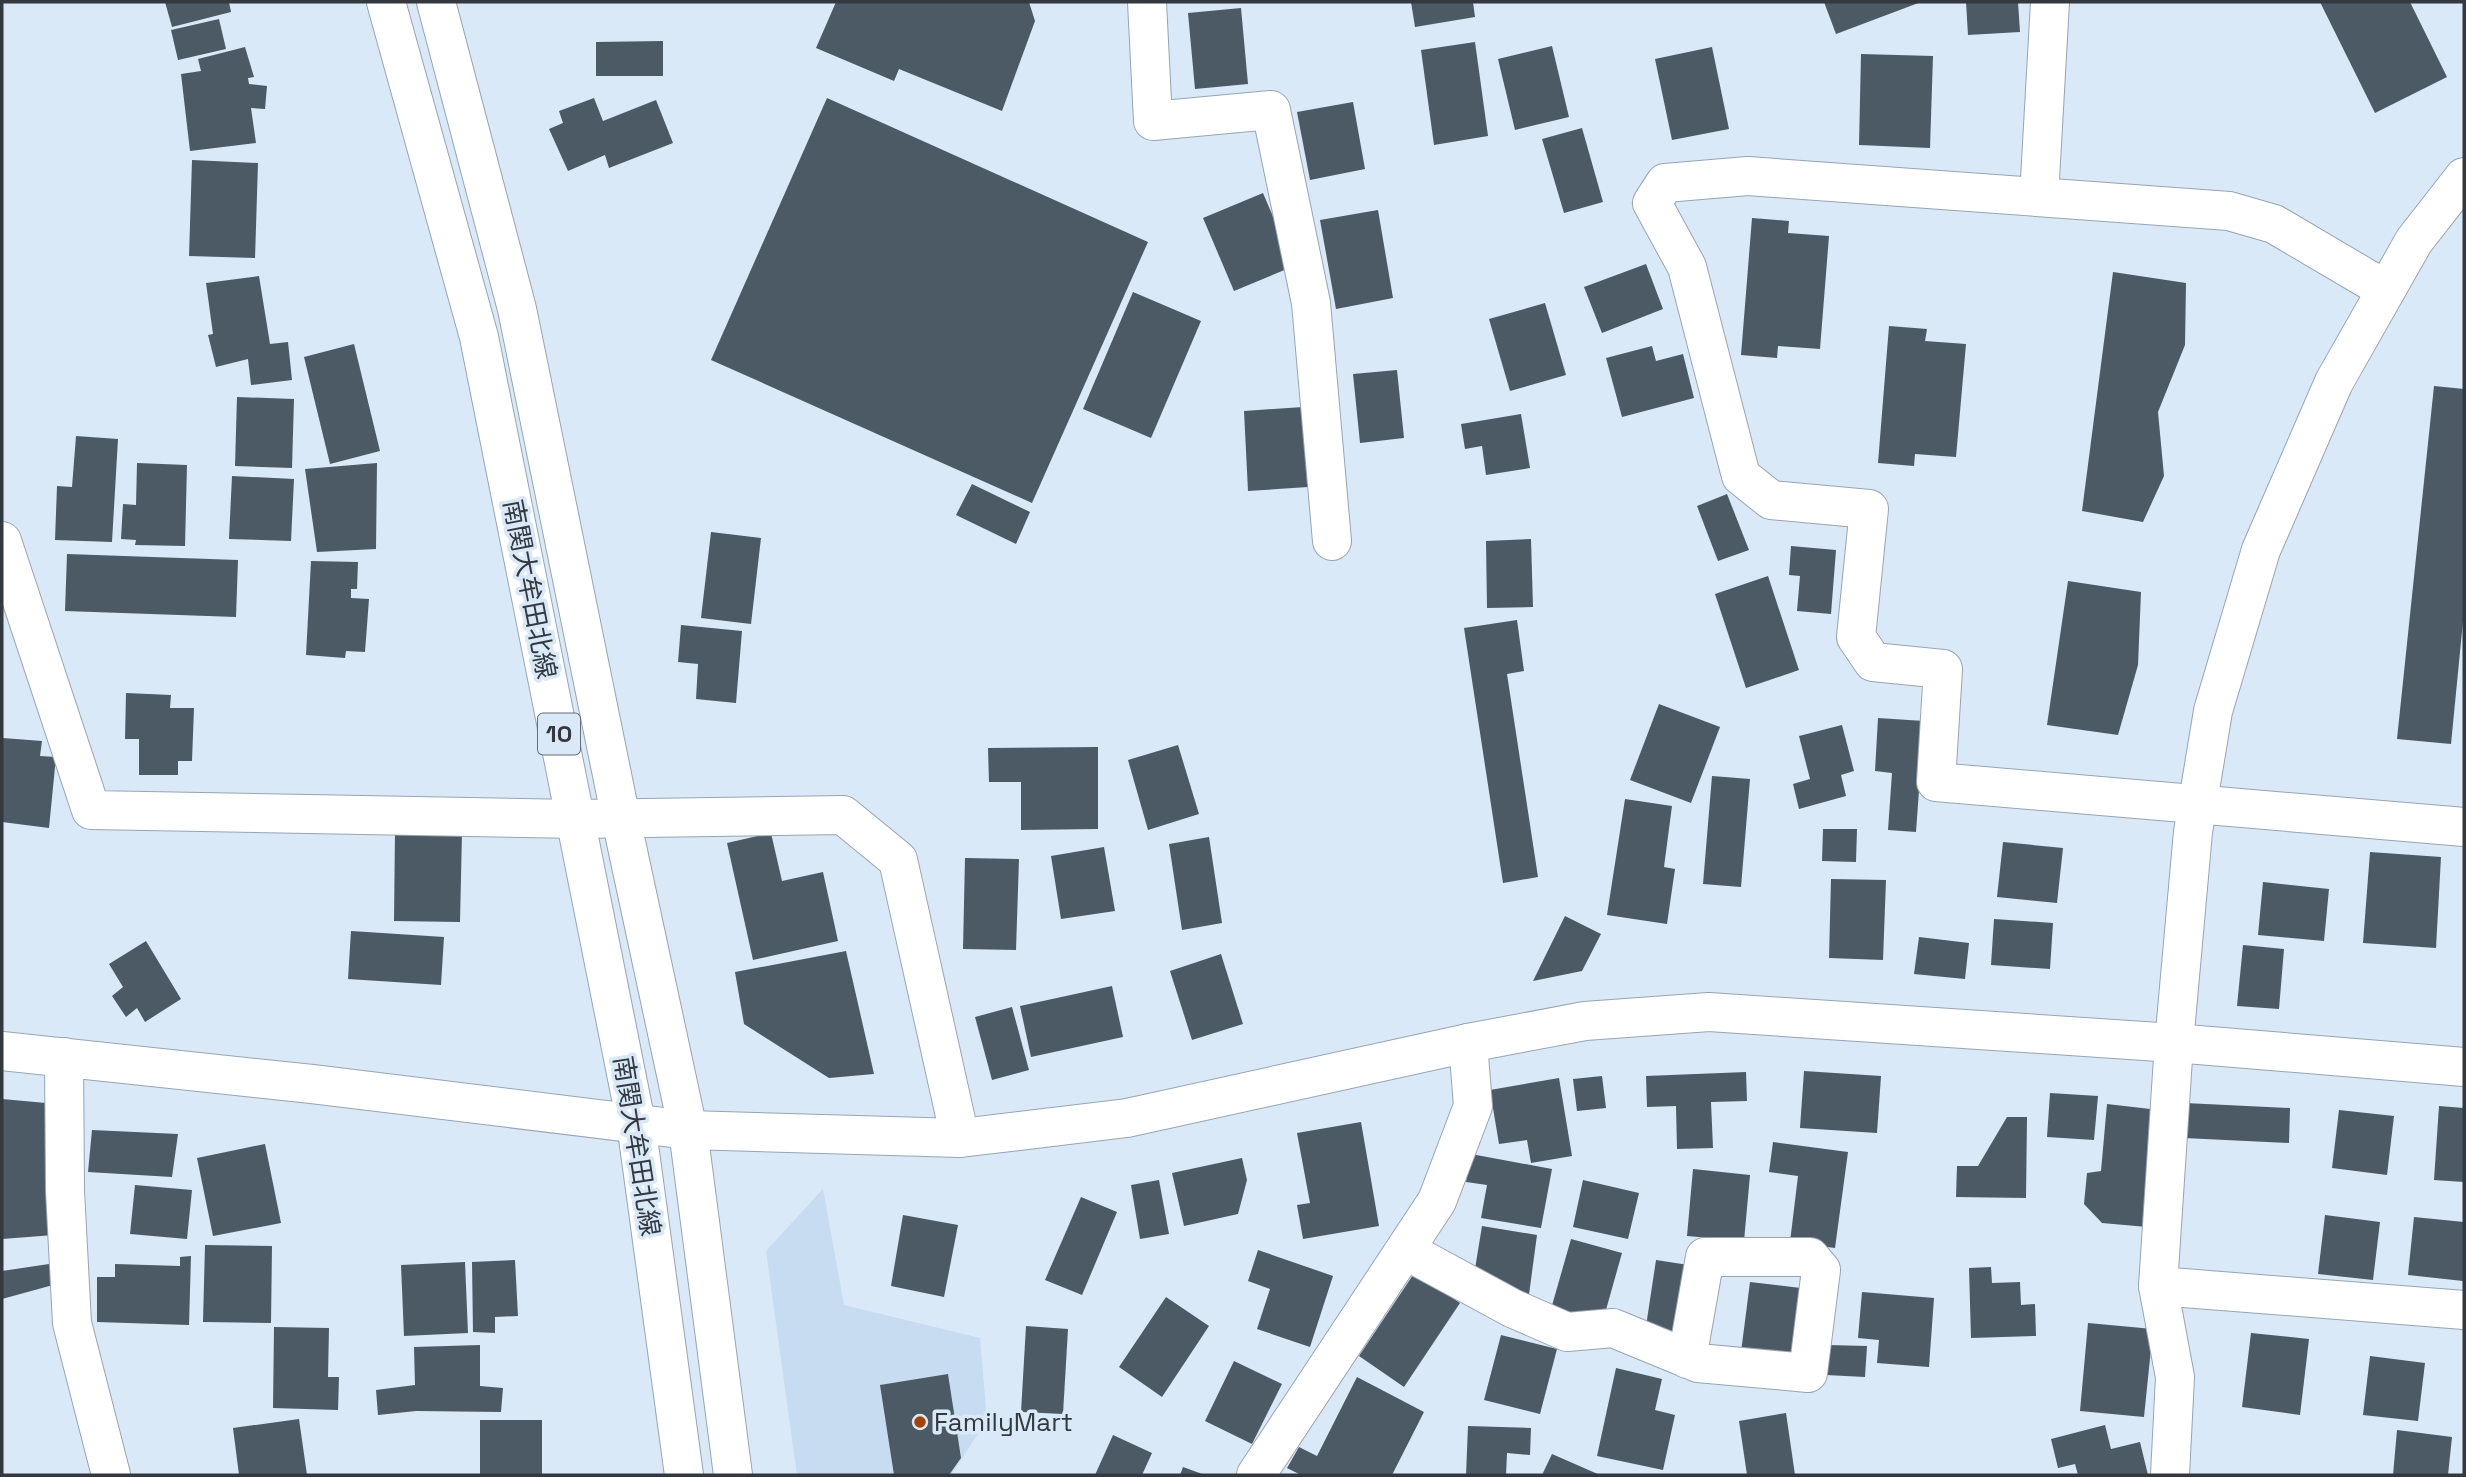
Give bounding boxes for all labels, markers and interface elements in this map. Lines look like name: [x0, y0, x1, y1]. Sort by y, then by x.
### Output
street label: 南関大牟田北線: [496, 496, 564, 682]
road number: 10: [538, 714, 580, 754]
street label: 南関大牟田北線: [606, 1053, 668, 1239]
place label: FamilyMart: [934, 1405, 1073, 1439]
marker: FamilyMart: [912, 1414, 928, 1430]

